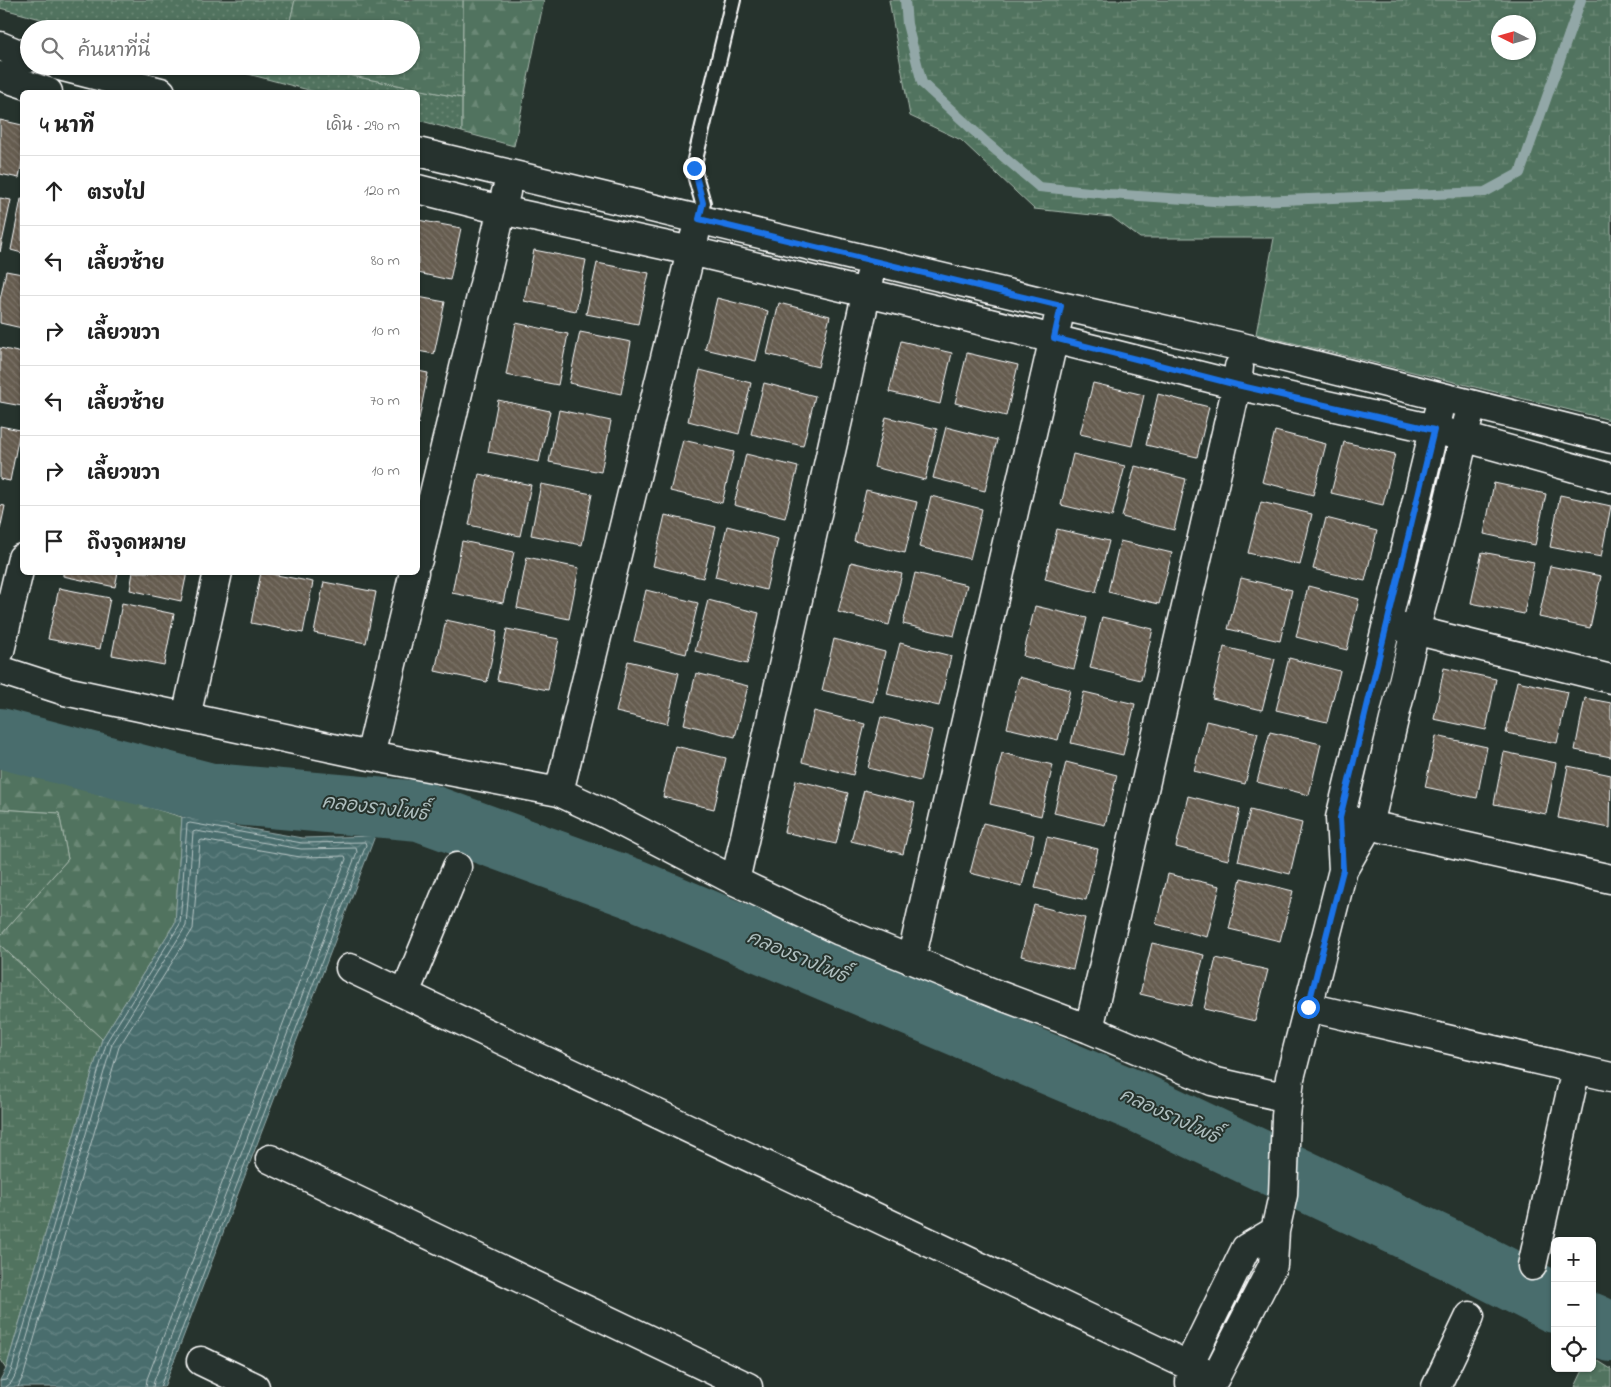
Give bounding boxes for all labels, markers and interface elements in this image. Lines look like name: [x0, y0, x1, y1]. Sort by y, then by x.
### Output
north arrow: [1491, 15, 1536, 60]
search box: [20, 20, 420, 75]
icon: search: [38, 34, 66, 62]
text: ค้นหาที่นี่: [78, 38, 150, 65]
text: 4 นาที: [40, 112, 94, 142]
text: เดิน · 290 m: [326, 114, 400, 138]
route end: [683, 157, 706, 180]
icon: ahead: [40, 177, 68, 205]
text: 120 m: [364, 179, 400, 203]
text: ตรงไป: [87, 181, 145, 208]
icon: left: [40, 247, 68, 275]
text: 80 m: [371, 249, 400, 273]
text: เลี้ยวซ้าย: [87, 251, 164, 278]
icon: right: [40, 317, 68, 345]
text: 10 m: [372, 319, 400, 343]
text: เลี้ยวขวา: [87, 321, 160, 348]
icon: left: [40, 387, 68, 415]
text: 70 m: [370, 389, 400, 413]
text: เลี้ยวซ้าย: [87, 391, 164, 418]
icon: right: [40, 457, 68, 485]
text: 10 m: [372, 459, 400, 483]
text: เลี้ยวขวา: [87, 461, 160, 488]
icon: arrive: [40, 527, 68, 555]
text: ถึงจุดหมาย: [87, 531, 186, 558]
water label: คลองรางโพธิ์: [320, 784, 436, 830]
water label: คลองรางโพธิ์: [743, 920, 858, 993]
route start: [1297, 996, 1320, 1019]
water label: คลองรางโพธิ์: [1115, 1077, 1230, 1154]
map controls: [1551, 1237, 1596, 1372]
button: +: [1551, 1237, 1596, 1282]
button: −: [1551, 1282, 1596, 1327]
button: locate: [1551, 1327, 1596, 1372]

